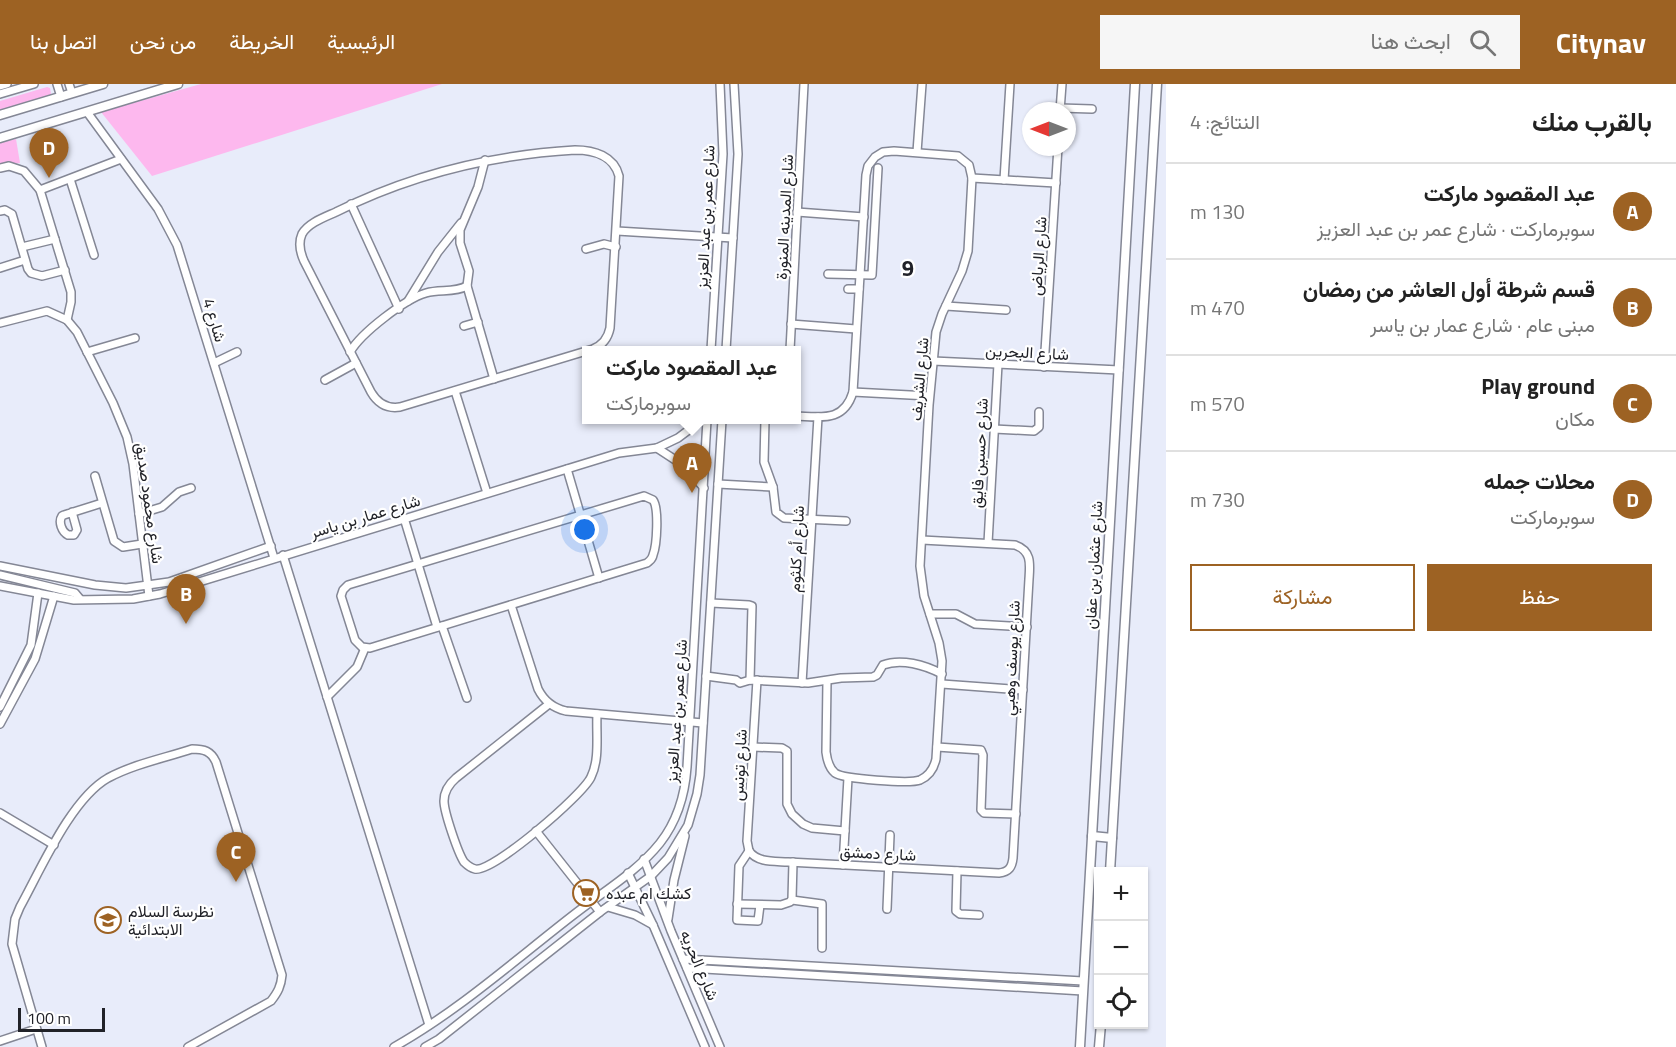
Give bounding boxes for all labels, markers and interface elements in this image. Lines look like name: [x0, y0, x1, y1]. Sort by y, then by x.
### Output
search box: [1100, 15, 1520, 69]
text: Citynav: [1556, 21, 1646, 64]
text: ابحث هنا: [1370, 24, 1451, 58]
text: اتصل بنا: [30, 25, 97, 57]
text: من نحن: [130, 25, 196, 57]
text: الخريطة: [229, 25, 294, 57]
text: الرئيسية: [327, 25, 395, 57]
icon: search: [1466, 26, 1499, 59]
north arrow: [1022, 102, 1076, 156]
text: بالقرب منك: [1532, 102, 1652, 141]
text: النتائج: 4: [1190, 106, 1260, 137]
pin: D: [29, 128, 68, 178]
street label: شارع عمر بن عبد العزيز: [689, 144, 721, 291]
street label: شارع المدينه المنورة: [769, 154, 799, 280]
text: عبد المقصود ماركت: [1424, 176, 1595, 210]
text: 130 m: [1190, 196, 1245, 227]
text: A: [1626, 196, 1639, 227]
text: سوبرماركت · شارع عمر بن عبد العزيز: [1317, 213, 1595, 244]
street label: شارع الرياض: [1023, 216, 1053, 296]
district label: 9: [902, 251, 914, 285]
text: قسم شرطة أول العاشر من رمضان: [1303, 272, 1595, 306]
text: 470 m: [1190, 292, 1245, 323]
text: B: [1626, 292, 1639, 323]
street label: شارع 4: [197, 295, 233, 345]
text: مبنى عام · شارع عمار بن ياسر: [1370, 309, 1595, 340]
street label: شارع الشريف: [903, 336, 935, 422]
street label: شارع البحرين: [985, 338, 1069, 366]
popup: [582, 346, 801, 424]
text: عبد المقصود ماركت: [606, 350, 777, 384]
text: Play ground: [1481, 369, 1595, 403]
text: سوبرماركت: [606, 387, 691, 418]
text: 570 m: [1190, 388, 1245, 419]
text: C: [1627, 388, 1638, 419]
street label: شارع حسين فايق: [964, 397, 994, 509]
text: مكان: [1555, 403, 1595, 434]
street label: شارع محمود صديق: [130, 441, 170, 565]
pin: A: [672, 444, 712, 493]
text: محلات جمله: [1484, 464, 1595, 498]
text: 730 m: [1190, 484, 1245, 515]
text: D: [1626, 484, 1639, 515]
street label: شارع عمار بن ياسر: [306, 488, 423, 544]
street label: شارع عثمان بن عفان: [1078, 500, 1108, 630]
text: سوبرماركت: [1510, 501, 1595, 532]
street label: شارع أم كلثوم: [782, 505, 810, 593]
your location: [570, 515, 599, 544]
button: مشاركة: [1190, 564, 1415, 631]
button: حفظ: [1427, 564, 1652, 631]
pin: B: [166, 574, 206, 624]
street label: شارع يوسف وهبي: [996, 600, 1028, 716]
street label: شارع عمر بن عبد العزيز: [659, 638, 693, 785]
street label: شارع تونس: [725, 728, 753, 802]
pin: C: [216, 832, 256, 882]
street label: شارع دمشق: [839, 839, 917, 867]
map controls: [1094, 867, 1148, 1029]
button: +: [1094, 867, 1148, 921]
supermarket icon: كشك ام عبده: [571, 878, 601, 908]
place label: كشك ام عبده: [606, 881, 691, 905]
place label: نظرسة السلام الابتدائية: [128, 899, 214, 941]
school or university icon: نظرسة السلام الابتدائية: [93, 905, 123, 935]
button: −: [1094, 921, 1148, 975]
street label: شارع الحريه: [674, 926, 726, 1004]
button: locate: [1094, 975, 1148, 1029]
scale bar: [18, 1005, 105, 1032]
text: 100 m: [27, 1006, 71, 1030]

